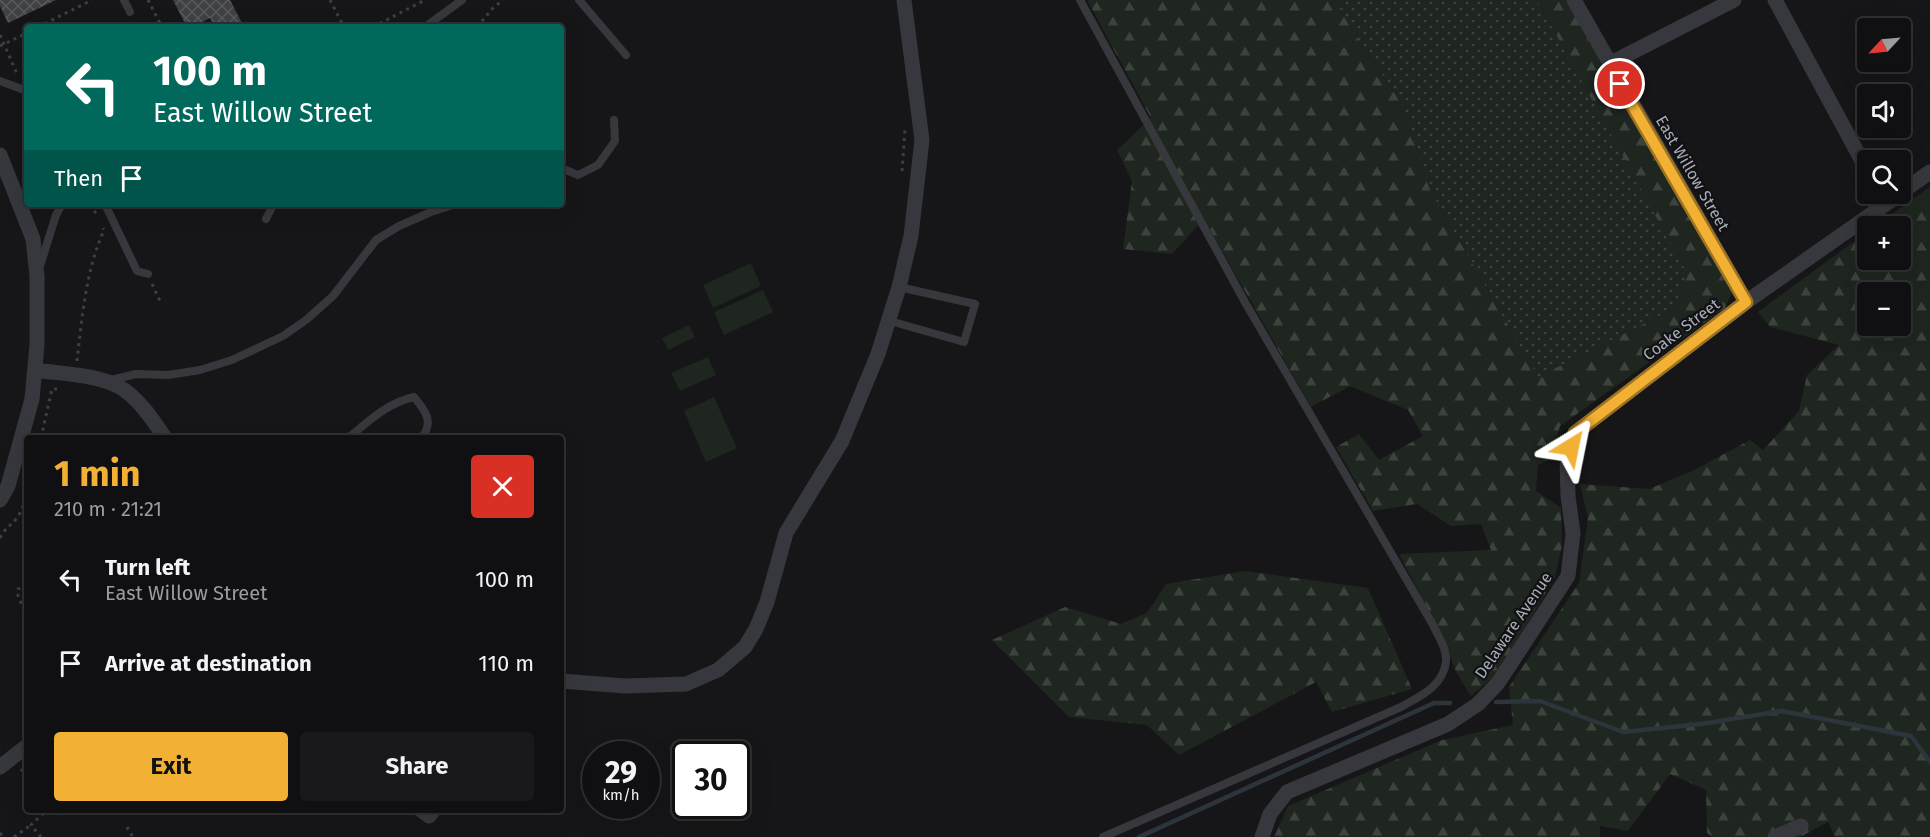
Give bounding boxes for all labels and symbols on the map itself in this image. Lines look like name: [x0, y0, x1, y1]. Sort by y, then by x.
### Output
north arrow: [1857, 18, 1911, 72]
pin: [1594, 58, 1645, 109]
street label: East Willow Street: [1652, 112, 1733, 234]
street label: Coake Street: [1639, 294, 1724, 364]
position arrow: [1539, 415, 1603, 479]
street label: Delaware Avenue: [1471, 569, 1556, 682]
speed limit sign: 30: [672, 741, 750, 819]

